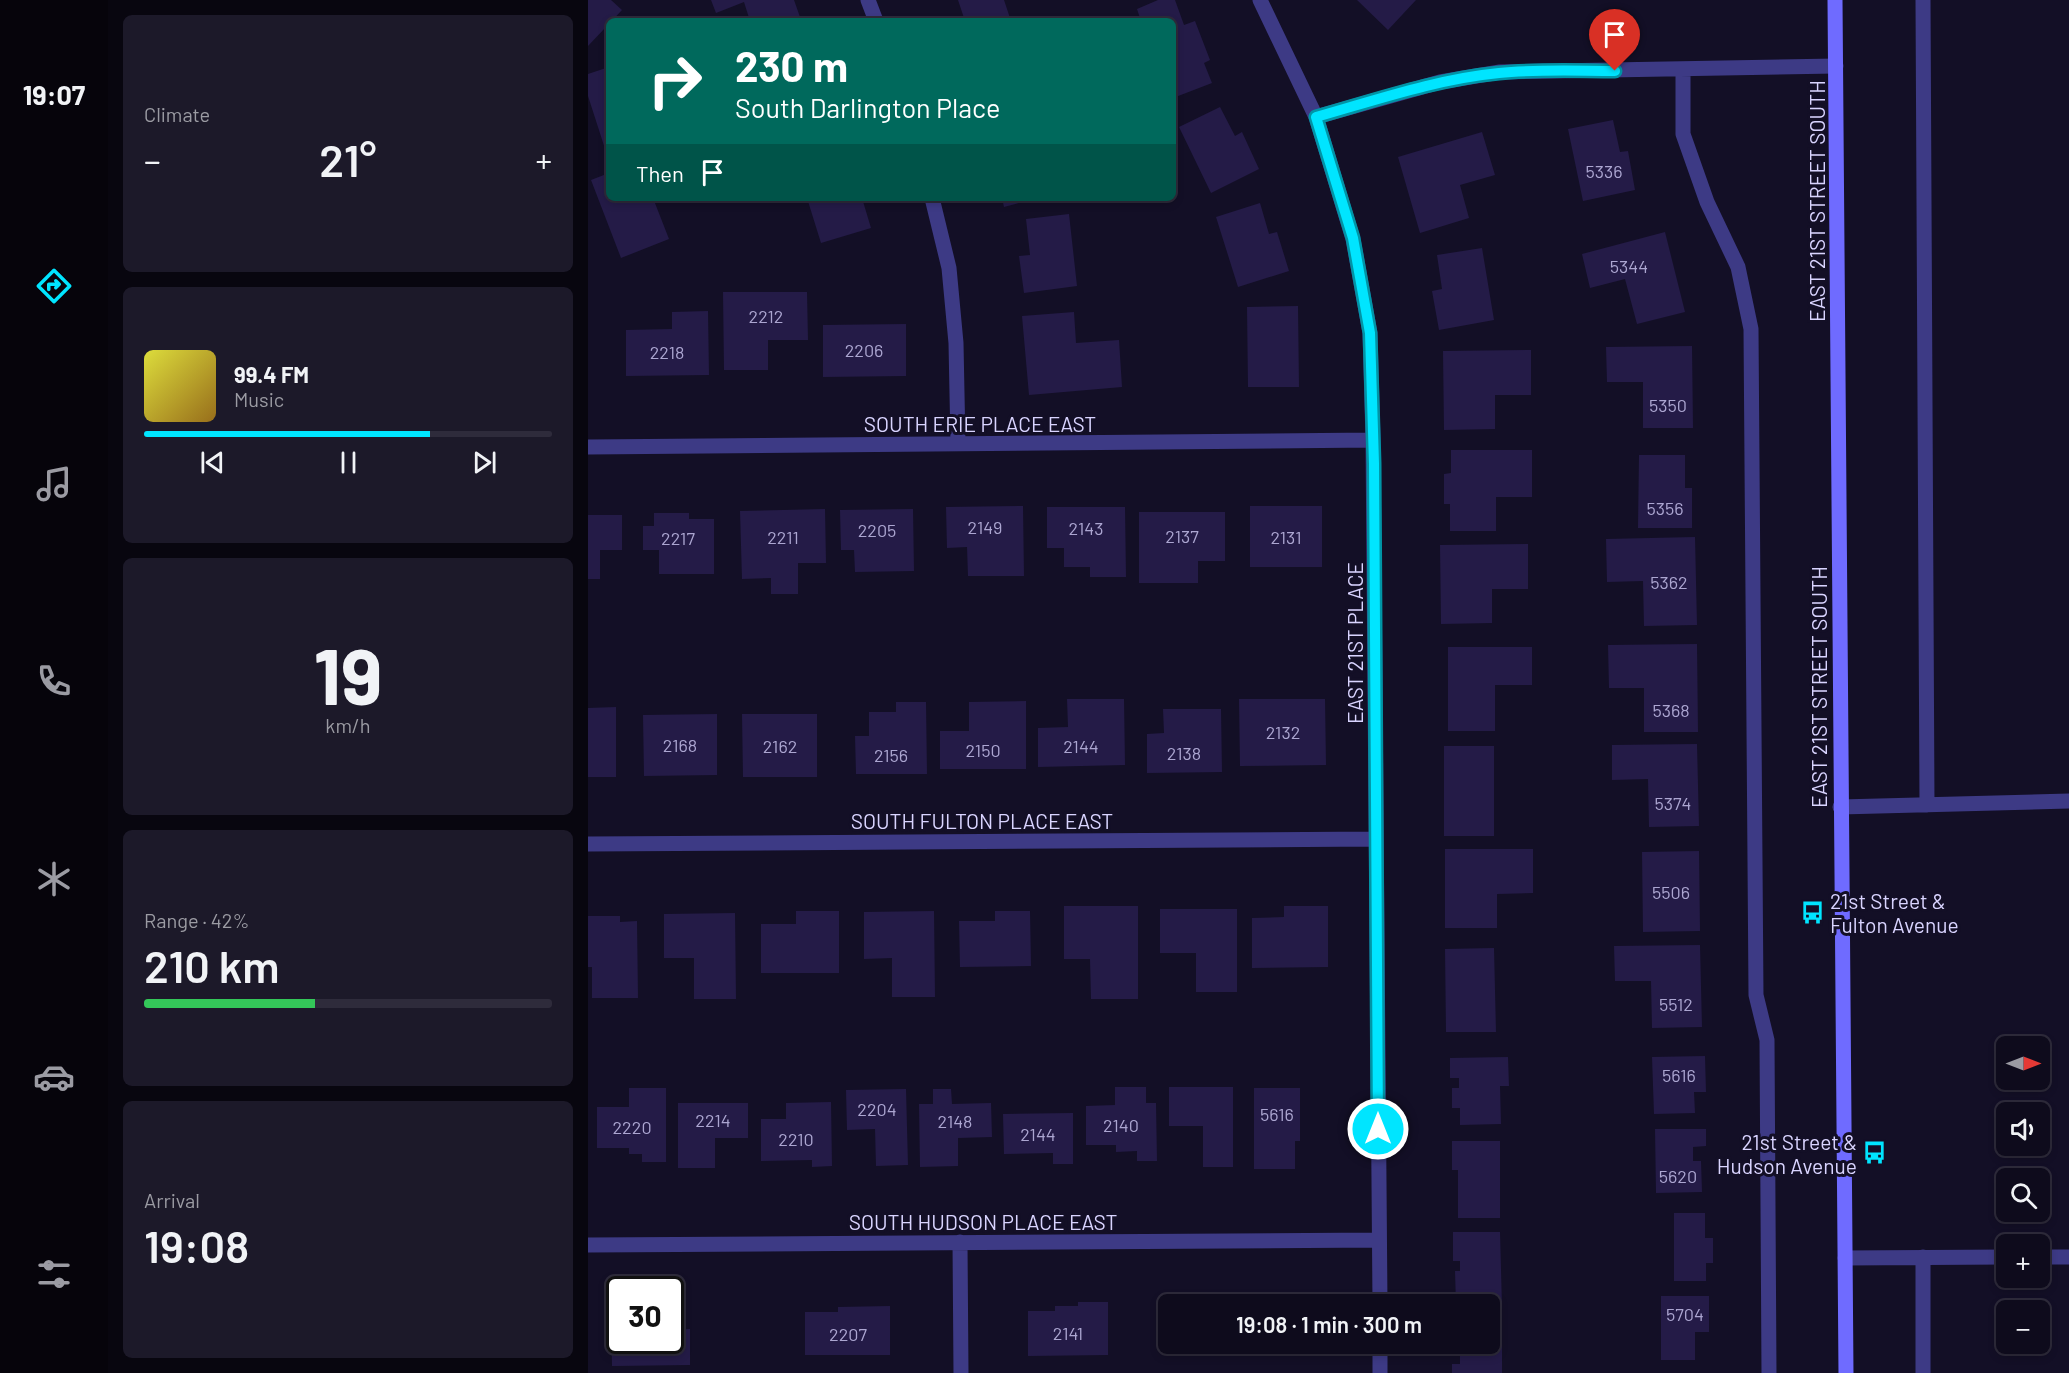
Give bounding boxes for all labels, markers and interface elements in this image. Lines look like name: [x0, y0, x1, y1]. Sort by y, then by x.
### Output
pin: [1589, 9, 1640, 71]
icon: arrive: [1598, 18, 1631, 51]
text: 230 m: [735, 40, 848, 90]
icon: right: [636, 42, 714, 120]
text: 19:07: [23, 78, 85, 110]
street label: EAST 21ST STREET SOUTH: [1804, 80, 1829, 322]
text: South Darlington Place: [735, 91, 1000, 123]
text: Climate: [144, 102, 210, 126]
text: 21°: [319, 132, 377, 186]
text: −: [144, 140, 161, 180]
text: +: [535, 140, 552, 180]
icon: arrive: [696, 156, 729, 189]
text: Then: [636, 160, 684, 186]
house number: 5336: [1585, 160, 1623, 182]
house number: 5344: [1610, 255, 1648, 277]
icon: directions: [33, 265, 75, 307]
house number: 2212: [749, 305, 784, 327]
house number: 2206: [845, 339, 883, 361]
house number: 2218: [650, 341, 684, 363]
text: 99.4 FM: [234, 361, 309, 387]
text: Music: [234, 387, 284, 411]
house number: 5350: [1649, 394, 1687, 416]
street label: SOUTH ERIE PLACE EAST: [864, 411, 1096, 436]
icon: previous: [196, 446, 229, 479]
icon: pause: [332, 446, 365, 479]
icon: next: [468, 446, 501, 479]
icon: music: [33, 463, 75, 505]
house number: 5356: [1646, 497, 1684, 519]
house number: 2149: [968, 516, 1003, 538]
house number: 2143: [1069, 517, 1103, 539]
house number: 2205: [858, 519, 896, 541]
house number: 2137: [1165, 525, 1199, 547]
house number: 2211: [767, 526, 799, 548]
house number: 2131: [1270, 526, 1302, 548]
house number: 2217: [661, 527, 695, 549]
street label: EAST 21ST PLACE: [1342, 562, 1367, 724]
street label: EAST 21ST STREET SOUTH: [1806, 566, 1831, 808]
house number: 5362: [1650, 571, 1688, 593]
text: 19: [313, 627, 383, 721]
icon: phone: [33, 660, 75, 702]
house number: 5368: [1652, 699, 1690, 721]
text: km/h: [325, 713, 371, 737]
house number: 2132: [1266, 721, 1300, 743]
house number: 2168: [663, 734, 697, 756]
house number: 2162: [763, 735, 797, 757]
house number: 2144: [1063, 735, 1099, 757]
house number: 2150: [965, 739, 1001, 761]
house number: 2138: [1167, 742, 1201, 764]
house number: 2156: [874, 744, 908, 766]
house number: 5374: [1655, 792, 1691, 814]
street label: SOUTH FULTON PLACE EAST: [851, 808, 1113, 833]
icon: climate: [33, 858, 75, 900]
house number: 5506: [1652, 881, 1690, 903]
place label: 21st Street & Fulton Avenue: [1830, 888, 1959, 937]
bus stop icon: 21st Street & Fulton Avenue: [1799, 899, 1825, 925]
text: Range · 42%: [144, 908, 250, 932]
text: 210 km: [144, 938, 280, 992]
house number: 5512: [1659, 993, 1693, 1015]
north arrow: [1996, 1036, 2050, 1090]
map controls: [1996, 1036, 2050, 1354]
icon: car: [33, 1056, 75, 1098]
house number: 5616: [1662, 1064, 1696, 1086]
position arrow: [1346, 1097, 1410, 1161]
house number: 2204: [857, 1098, 897, 1120]
button: sound: [1996, 1102, 2050, 1156]
house number: 5616: [1260, 1103, 1294, 1125]
house number: 2214: [695, 1109, 731, 1131]
house number: 2148: [938, 1110, 973, 1132]
house number: 2140: [1103, 1114, 1139, 1136]
house number: 2220: [612, 1116, 652, 1138]
house number: 2144: [1020, 1123, 1056, 1145]
house number: 2210: [778, 1128, 814, 1150]
place label: 21st Street & Hudson Avenue: [1717, 1129, 1857, 1178]
bus stop icon: 21st Street & Hudson Avenue: [1862, 1140, 1888, 1166]
house number: 5620: [1659, 1165, 1697, 1187]
button: search: [1996, 1168, 2050, 1222]
text: Arrival: [144, 1188, 200, 1212]
street label: SOUTH HUDSON PLACE EAST: [849, 1209, 1117, 1234]
text: 19:08: [144, 1218, 249, 1272]
button: +: [1996, 1234, 2050, 1288]
icon: filters: [33, 1253, 75, 1295]
speed limit sign: 30: [606, 1276, 684, 1354]
button: −: [1996, 1300, 2050, 1354]
house number: 5704: [1666, 1303, 1704, 1325]
text: 19:08 · 1 min · 300 m: [1236, 1311, 1422, 1337]
house number: 2141: [1053, 1322, 1083, 1344]
house number: 2207: [829, 1323, 867, 1345]

